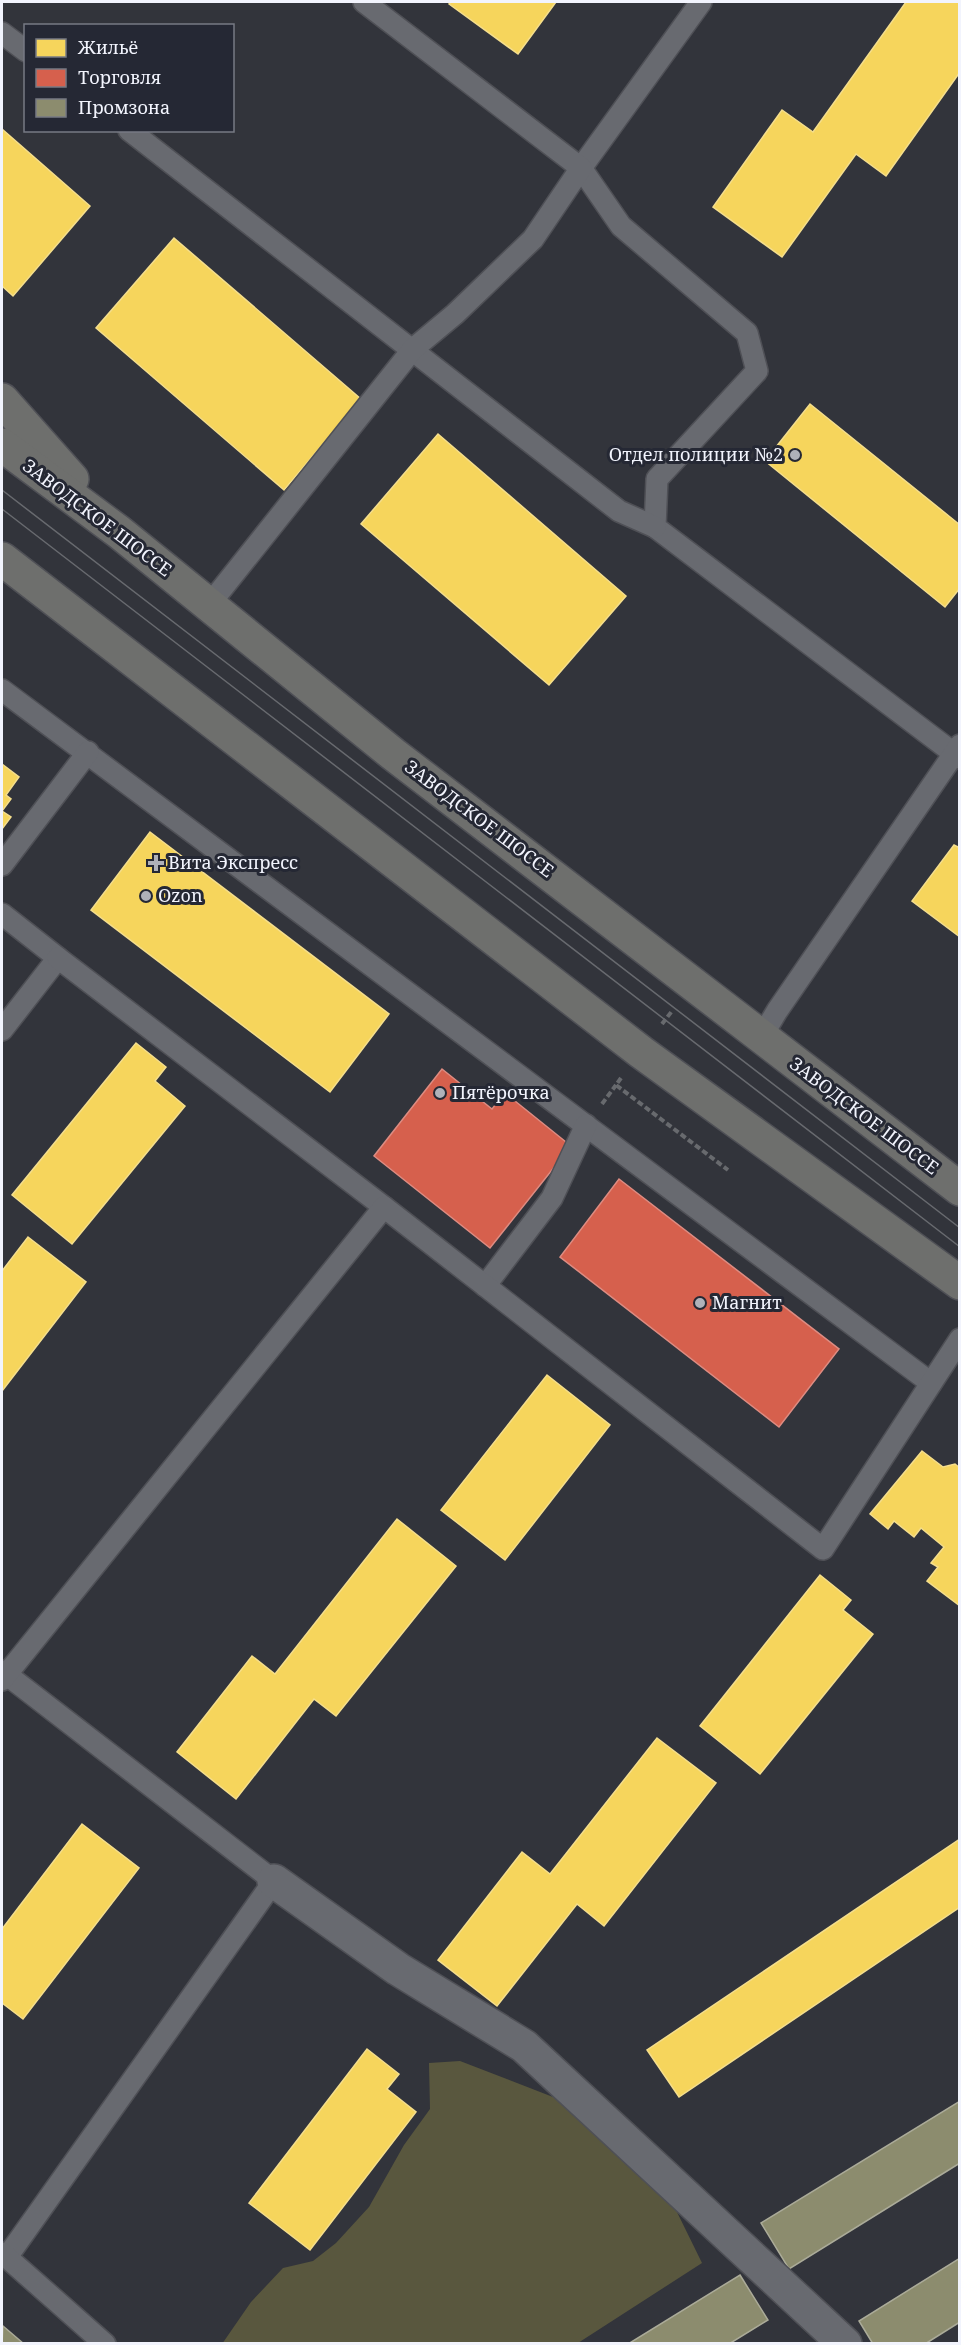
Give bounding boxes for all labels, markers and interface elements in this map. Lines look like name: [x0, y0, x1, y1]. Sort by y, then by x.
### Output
legend: [24, 24, 234, 132]
text: Жильё: [77, 35, 138, 59]
text: Торговля: [78, 65, 161, 89]
text: Промзона: [78, 95, 170, 119]
place label: Отдел полиции №2: [609, 442, 783, 466]
marker: Отдел полиции №2: [788, 448, 802, 462]
street label: ЗАВОДСКОЕ ШОССЕ: [18, 453, 177, 581]
street label: ЗАВОДСКОЕ ШОССЕ: [400, 754, 559, 882]
place label: Вита Экспресс: [168, 850, 298, 874]
marker: Вита Экспресс: [149, 856, 163, 870]
place label: Ozon: [158, 883, 203, 907]
marker: Ozon: [139, 889, 153, 903]
street label: ЗАВОДСКОЕ ШОССЕ: [785, 1051, 944, 1179]
place label: Пятёрочка: [452, 1080, 550, 1104]
marker: Пятёрочка: [433, 1086, 447, 1100]
place label: Магнит: [712, 1290, 782, 1314]
marker: Магнит: [693, 1296, 707, 1310]

